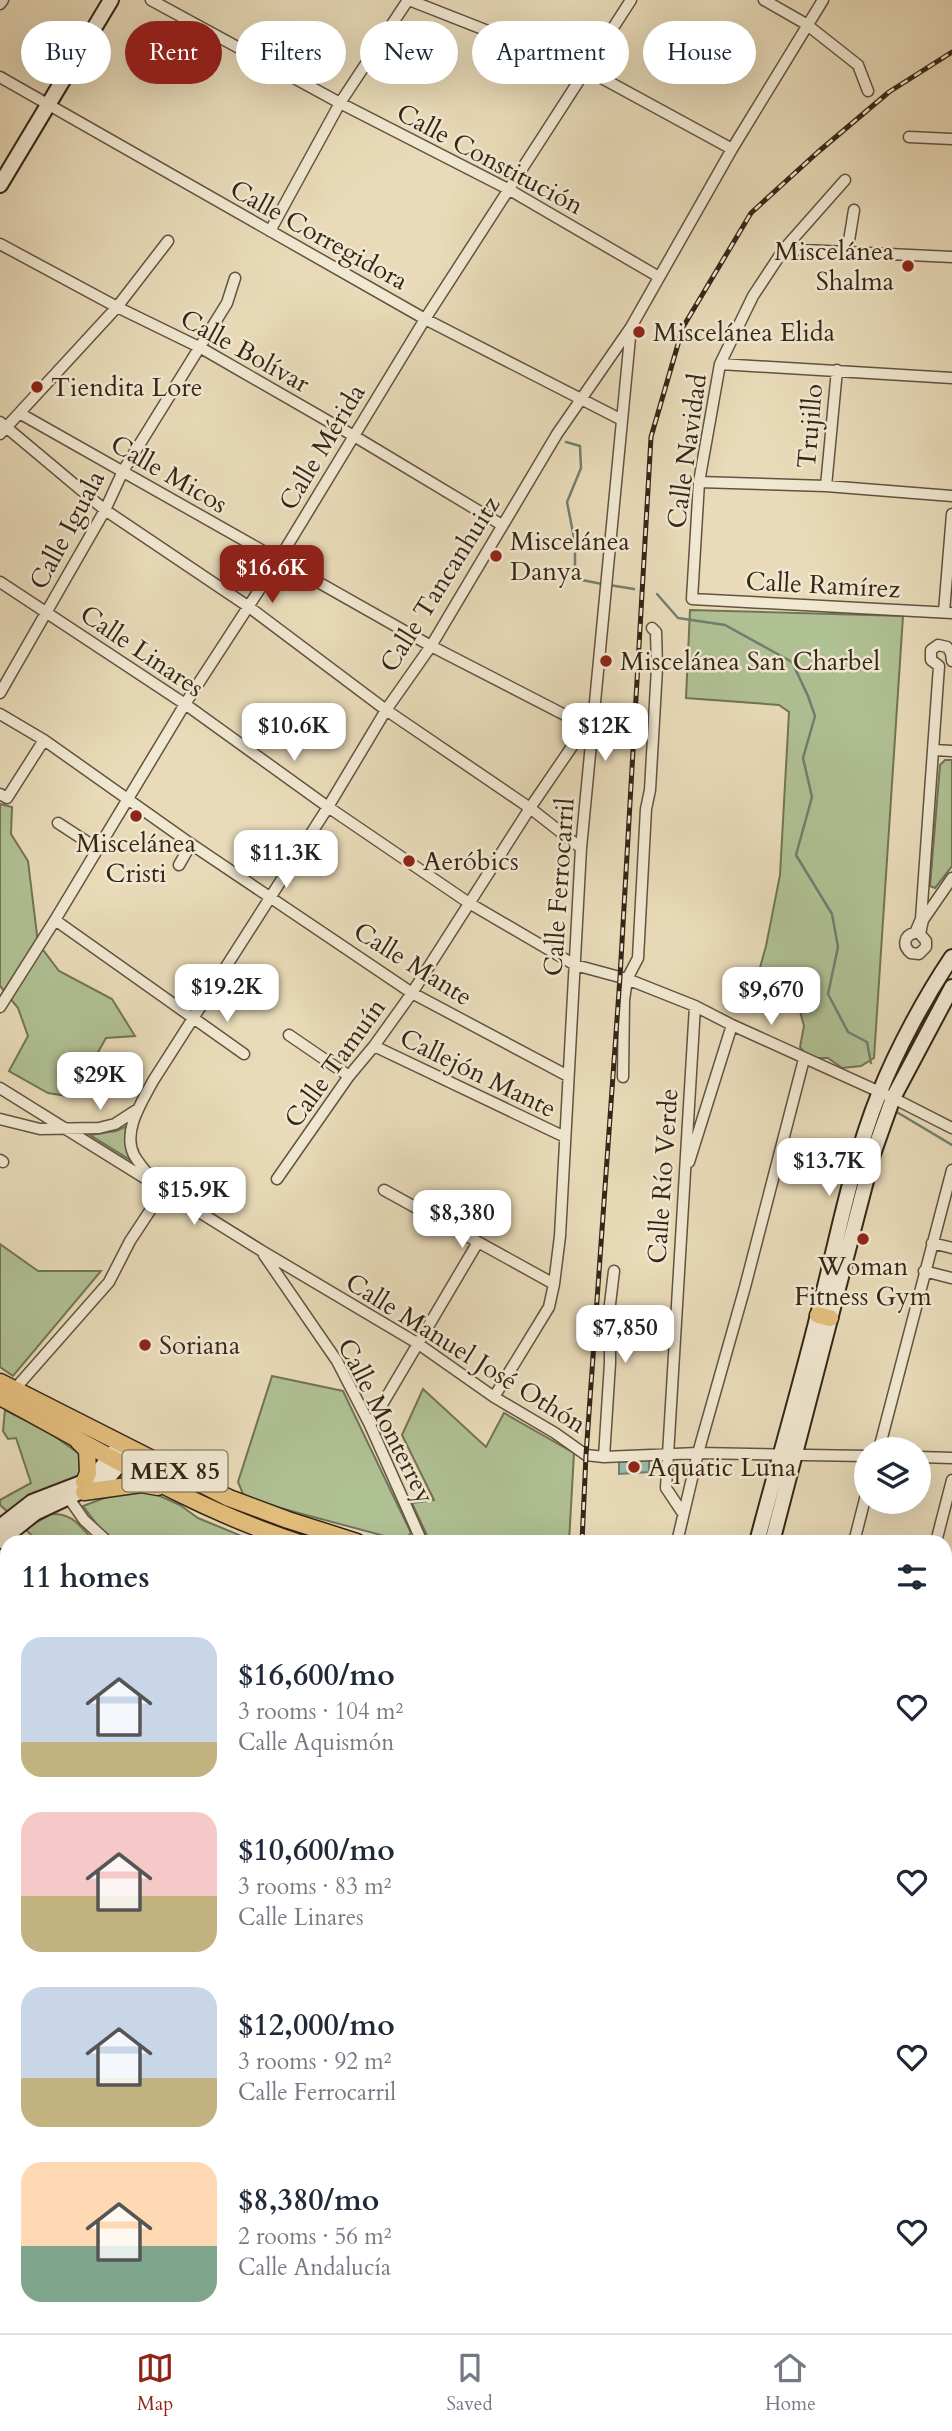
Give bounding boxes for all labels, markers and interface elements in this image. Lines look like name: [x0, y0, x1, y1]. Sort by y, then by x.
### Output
chip: Buy: [21, 21, 111, 84]
chip: Rent: [125, 21, 222, 84]
chip: Filters: [236, 21, 346, 84]
chip: New: [360, 21, 458, 84]
chip: Apartment: [472, 21, 629, 84]
chip: House: [643, 21, 756, 84]
street label: Calle Constitución: [391, 95, 590, 223]
street label: Calle Corregidora: [224, 172, 414, 298]
place label: Miscelánea Shalma: [774, 234, 894, 299]
marker: Miscelánea Shalma: [900, 258, 916, 274]
street label: Calle Bolívar: [174, 301, 316, 401]
place label: Miscelánea Elida: [653, 315, 835, 350]
marker: Miscelánea Elida: [631, 324, 647, 340]
place label: Tiendita Lore: [51, 370, 203, 405]
street label: Calle Navidad: [659, 371, 715, 531]
street label: Calle Mérida: [271, 377, 373, 517]
marker: Tiendita Lore: [29, 379, 45, 395]
street label: Trujillo: [789, 382, 831, 470]
street label: Calle Micos: [104, 426, 234, 522]
street label: Calle Iguala: [21, 464, 113, 596]
street label: Calle Tancanhuitz: [372, 489, 509, 679]
place label: Miscelánea Danya: [510, 524, 630, 589]
pin: $16.6K: [215, 546, 329, 605]
marker: Miscelánea Danya: [488, 548, 504, 564]
text: $16.6K: [236, 552, 308, 583]
street label: Calle Ramírez: [745, 563, 901, 607]
street label: Calle Linares: [73, 597, 211, 705]
place label: Miscelánea San Charbel: [620, 644, 880, 679]
marker: Miscelánea San Charbel: [598, 653, 614, 669]
pin: $10.6K: [237, 704, 351, 763]
pin: $12K: [564, 704, 646, 763]
text: $10.6K: [258, 710, 330, 741]
text: $12K: [578, 710, 632, 741]
street label: Calle Ferrocarril: [535, 796, 583, 977]
marker: Miscelánea Cristi: [128, 808, 144, 824]
place label: Miscelánea Cristi: [76, 826, 196, 891]
pin: $11.3K: [229, 830, 343, 890]
text: $11.3K: [250, 837, 322, 868]
place label: Aeróbics: [423, 844, 519, 879]
marker: Aeróbics: [401, 853, 417, 869]
street label: Calle Mante: [347, 914, 479, 1014]
pin: $19.2K: [170, 964, 284, 1024]
pin: $9,670: [714, 968, 828, 1027]
text: $19.2K: [191, 971, 263, 1002]
text: $9,670: [738, 974, 804, 1005]
street label: Calle Tamuín: [276, 991, 394, 1135]
street label: Callejón Mante: [394, 1020, 562, 1126]
pin: $29K: [59, 1052, 141, 1112]
text: $29K: [73, 1059, 127, 1090]
street label: Calle Río Verde: [639, 1087, 687, 1265]
pin: $13.7K: [772, 1138, 886, 1198]
text: $13.7K: [793, 1145, 865, 1176]
pin: $15.9K: [137, 1168, 251, 1227]
text: $15.9K: [158, 1174, 230, 1205]
pin: $8,380: [405, 1190, 519, 1250]
text: $8,380: [429, 1197, 495, 1228]
marker: Woman Fitness Gym: [855, 1231, 871, 1247]
place label: Woman Fitness Gym: [794, 1249, 932, 1314]
street label: Calle Manuel José Othón: [339, 1265, 593, 1441]
pin: $7,850: [568, 1306, 682, 1365]
text: $7,850: [592, 1312, 658, 1343]
place label: Soriana: [159, 1328, 240, 1363]
street label: Calle Monterrey: [329, 1332, 443, 1510]
marker: Soriana: [137, 1337, 153, 1353]
map controls: [854, 1437, 931, 1514]
button: layers: [854, 1437, 931, 1514]
road number: MEX 85: [122, 1450, 228, 1492]
place label: Aquatic Luna: [648, 1450, 796, 1485]
marker: Aquatic Luna: [626, 1459, 642, 1475]
text: 11 homes: [21, 1557, 150, 1598]
icon: filters: [893, 1558, 931, 1596]
text: $16,600/mo: [238, 1655, 395, 1696]
icon: home: [77, 1665, 161, 1749]
icon: heart: [893, 1688, 931, 1726]
text: 3 rooms · 104 m²: [238, 1696, 403, 1727]
text: Calle Aquismón: [238, 1727, 394, 1758]
text: $10,600/mo: [238, 1830, 395, 1871]
icon: home: [77, 1840, 161, 1924]
icon: heart: [893, 1863, 931, 1901]
text: 3 rooms · 83 m²: [238, 1871, 391, 1902]
text: Calle Linares: [238, 1902, 364, 1933]
text: $12,000/mo: [238, 2005, 395, 2046]
icon: home: [77, 2015, 161, 2099]
icon: heart: [893, 2038, 931, 2076]
text: 3 rooms · 92 m²: [238, 2046, 391, 2077]
text: Calle Ferrocarril: [238, 2077, 396, 2108]
text: $8,380/mo: [238, 2180, 379, 2221]
icon: home: [77, 2190, 161, 2274]
icon: heart: [893, 2213, 931, 2251]
text: 2 rooms · 56 m²: [238, 2221, 391, 2252]
text: Calle Andalucía: [238, 2252, 391, 2283]
tab: Map: [136, 2349, 174, 2417]
tab: Saved: [447, 2349, 493, 2417]
tab: Home: [765, 2349, 816, 2417]

